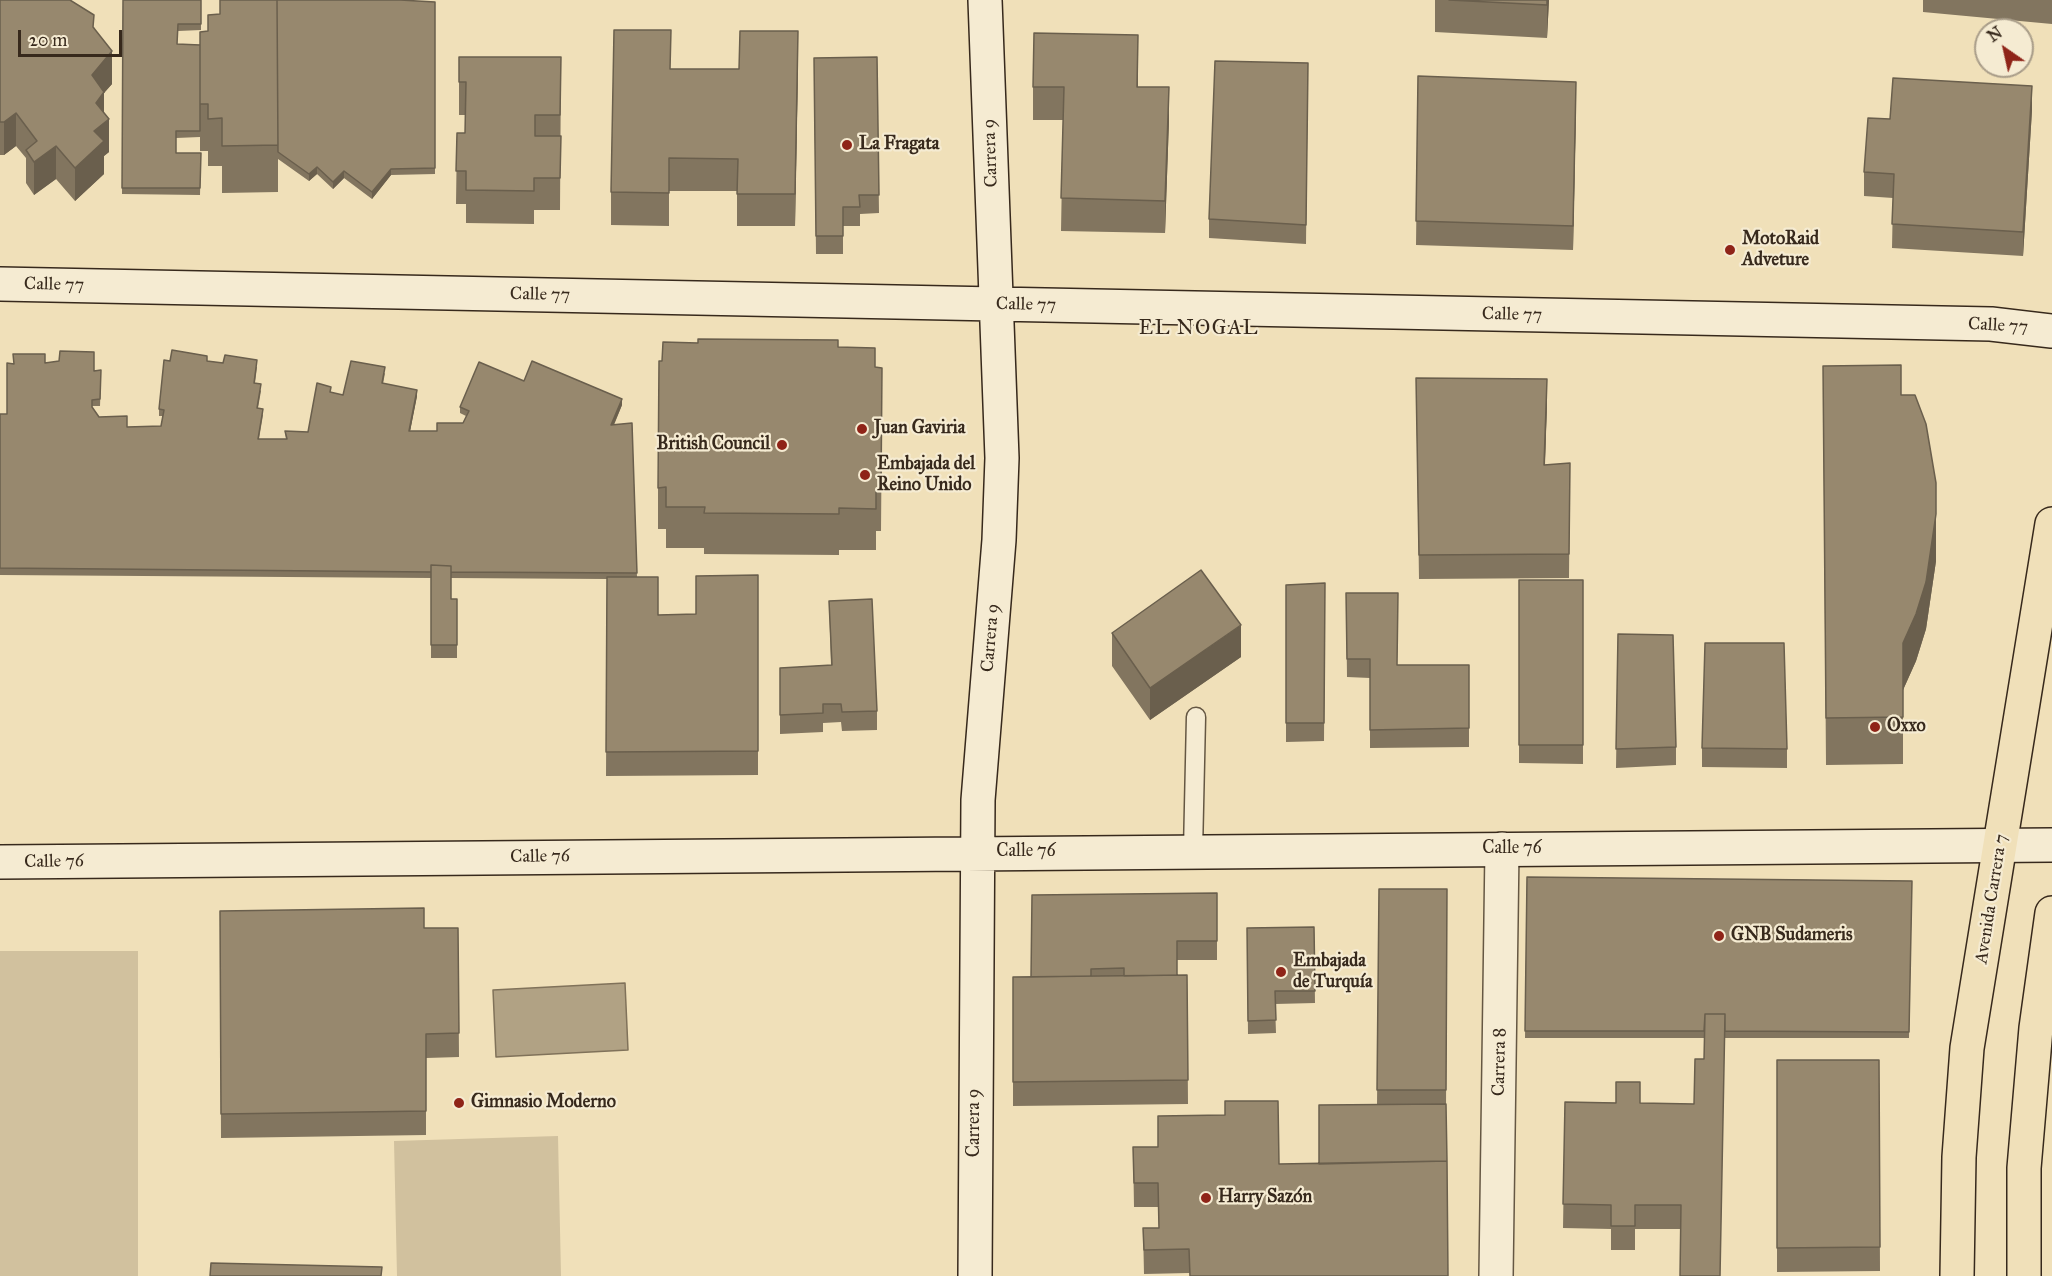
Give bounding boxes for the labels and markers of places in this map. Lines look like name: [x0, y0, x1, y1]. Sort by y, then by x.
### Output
place label: La Fragata: [859, 134, 939, 156]
marker: La Fragata: [840, 138, 854, 152]
place label: MotoRaid Adveture: [1742, 229, 1819, 272]
marker: MotoRaid Adveture: [1723, 243, 1737, 257]
place label: Juan Gaviria: [874, 418, 965, 440]
marker: Juan Gaviria: [855, 422, 869, 436]
place label: British Council: [657, 434, 770, 456]
marker: British Council: [775, 438, 789, 452]
place label: Embajada del Reino Unido: [877, 454, 975, 496]
marker: Embajada del Reino Unido: [858, 468, 872, 482]
place label: Oxxo: [1887, 716, 1926, 738]
marker: Oxxo: [1868, 720, 1882, 734]
place label: GNB Sudameris: [1731, 925, 1853, 947]
marker: GNB Sudameris: [1712, 929, 1726, 943]
place label: Embajada de Turquía: [1293, 951, 1372, 994]
marker: Embajada de Turquía: [1274, 965, 1288, 979]
place label: Gimnasio Moderno: [471, 1092, 616, 1114]
marker: Gimnasio Moderno: [452, 1096, 466, 1110]
place label: Harry Sazón: [1218, 1187, 1312, 1209]
marker: Harry Sazón: [1199, 1191, 1213, 1205]

